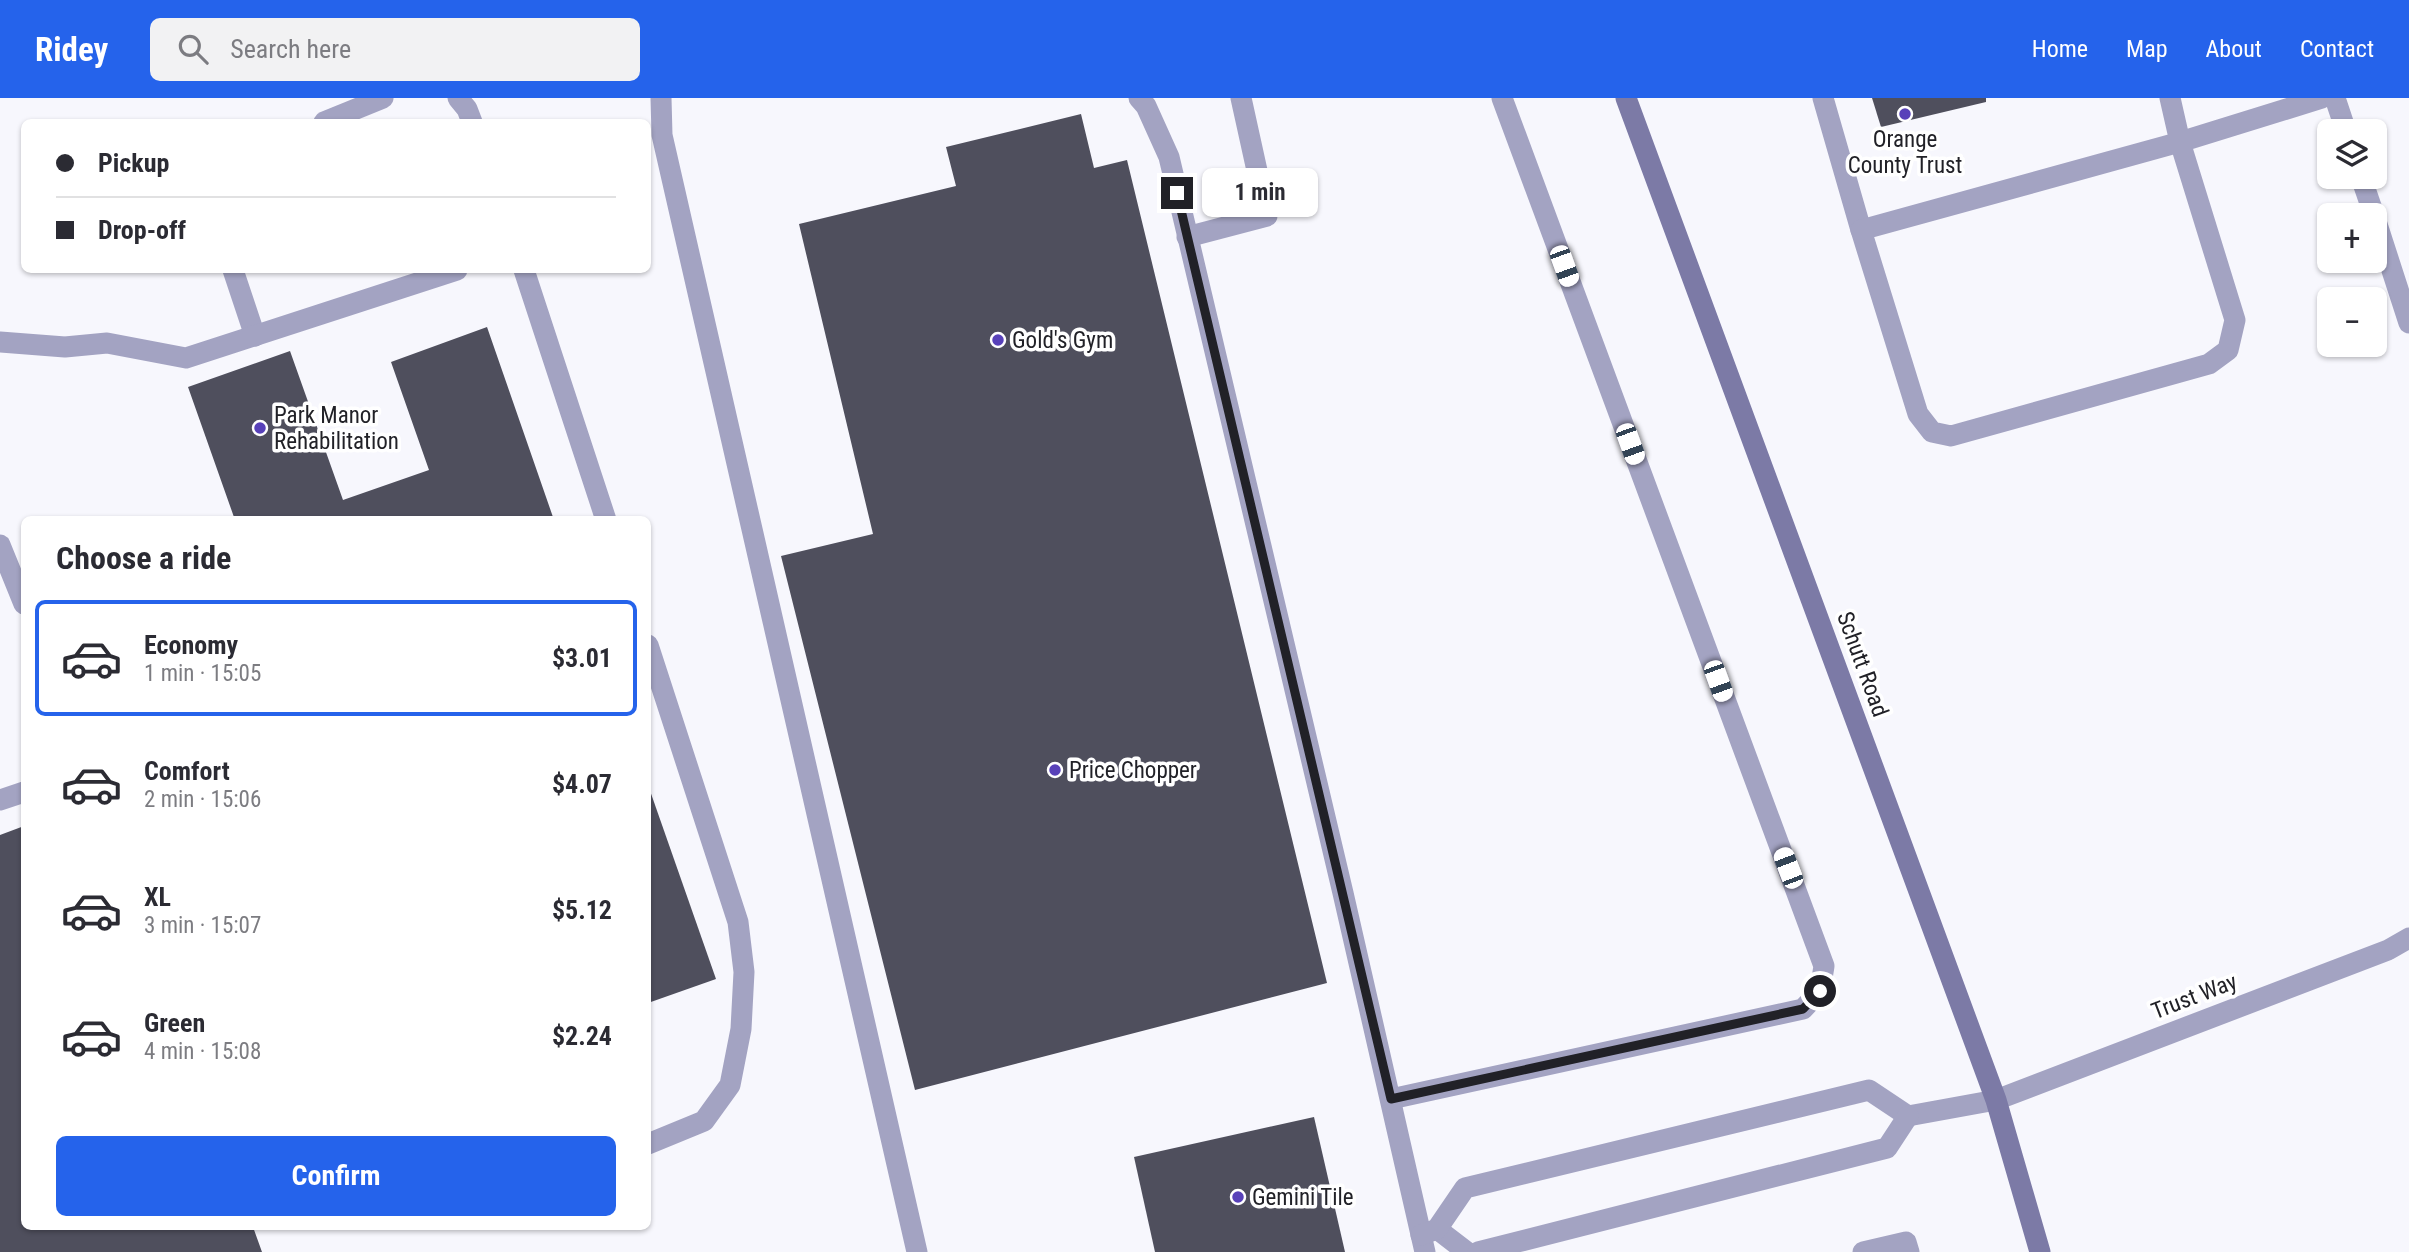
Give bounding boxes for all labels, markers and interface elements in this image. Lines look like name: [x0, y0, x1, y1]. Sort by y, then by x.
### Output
search box: [150, 18, 640, 81]
text: Ridey: [35, 30, 108, 69]
icon: search: [174, 30, 212, 68]
text: Search here: [230, 34, 351, 64]
text: Home: [2032, 35, 2088, 63]
text: Map: [2126, 35, 2168, 63]
text: About: [2206, 35, 2262, 63]
text: Contact: [2300, 35, 2374, 63]
marker: Orange County Trust: [1897, 106, 1913, 122]
map controls: [2317, 119, 2387, 357]
button: layers: [2317, 119, 2387, 189]
place label: Orange County Trust: [1848, 126, 1962, 179]
text: Pickup: [98, 148, 169, 178]
callout: 1 min: [1202, 168, 1317, 217]
route end: [1161, 177, 1193, 209]
text: 1 min: [1234, 179, 1286, 206]
button: +: [2317, 203, 2387, 273]
text: Drop-off: [98, 215, 186, 245]
car: [1547, 243, 1582, 289]
button: −: [2317, 287, 2387, 357]
place label: Gold's Gym: [1012, 327, 1113, 354]
marker: Gold's Gym: [990, 332, 1006, 348]
place label: Park Manor Rehabilitation: [274, 402, 399, 455]
marker: Park Manor Rehabilitation: [252, 420, 268, 436]
car: [1613, 421, 1648, 467]
text: Choose a ride: [56, 539, 231, 577]
street label: Schutt Road: [1831, 608, 1894, 720]
icon: car: [60, 627, 123, 690]
text: Economy: [144, 630, 238, 660]
text: $3.01: [552, 643, 612, 673]
car: [1701, 658, 1736, 704]
text: 1 min · 15:05: [144, 660, 261, 687]
icon: car: [60, 753, 123, 816]
text: Comfort: [144, 756, 230, 786]
place label: Price Chopper: [1069, 757, 1197, 784]
marker: Price Chopper: [1047, 762, 1063, 778]
text: $4.07: [552, 769, 612, 799]
text: 2 min · 15:06: [144, 786, 261, 813]
car: [1771, 845, 1806, 891]
icon: car: [60, 879, 123, 942]
text: XL: [144, 882, 171, 912]
text: $5.12: [552, 895, 612, 925]
text: 3 min · 15:07: [144, 912, 261, 939]
street label: Trust Way: [2148, 968, 2241, 1025]
route start: [1804, 975, 1836, 1007]
icon: car: [60, 1005, 123, 1068]
text: Green: [144, 1008, 205, 1038]
text: $2.24: [552, 1021, 612, 1051]
text: 4 min · 15:08: [144, 1038, 261, 1065]
button: Confirm: [56, 1136, 616, 1216]
place label: Gemini Tile: [1252, 1184, 1354, 1211]
marker: Gemini Tile: [1230, 1189, 1246, 1205]

